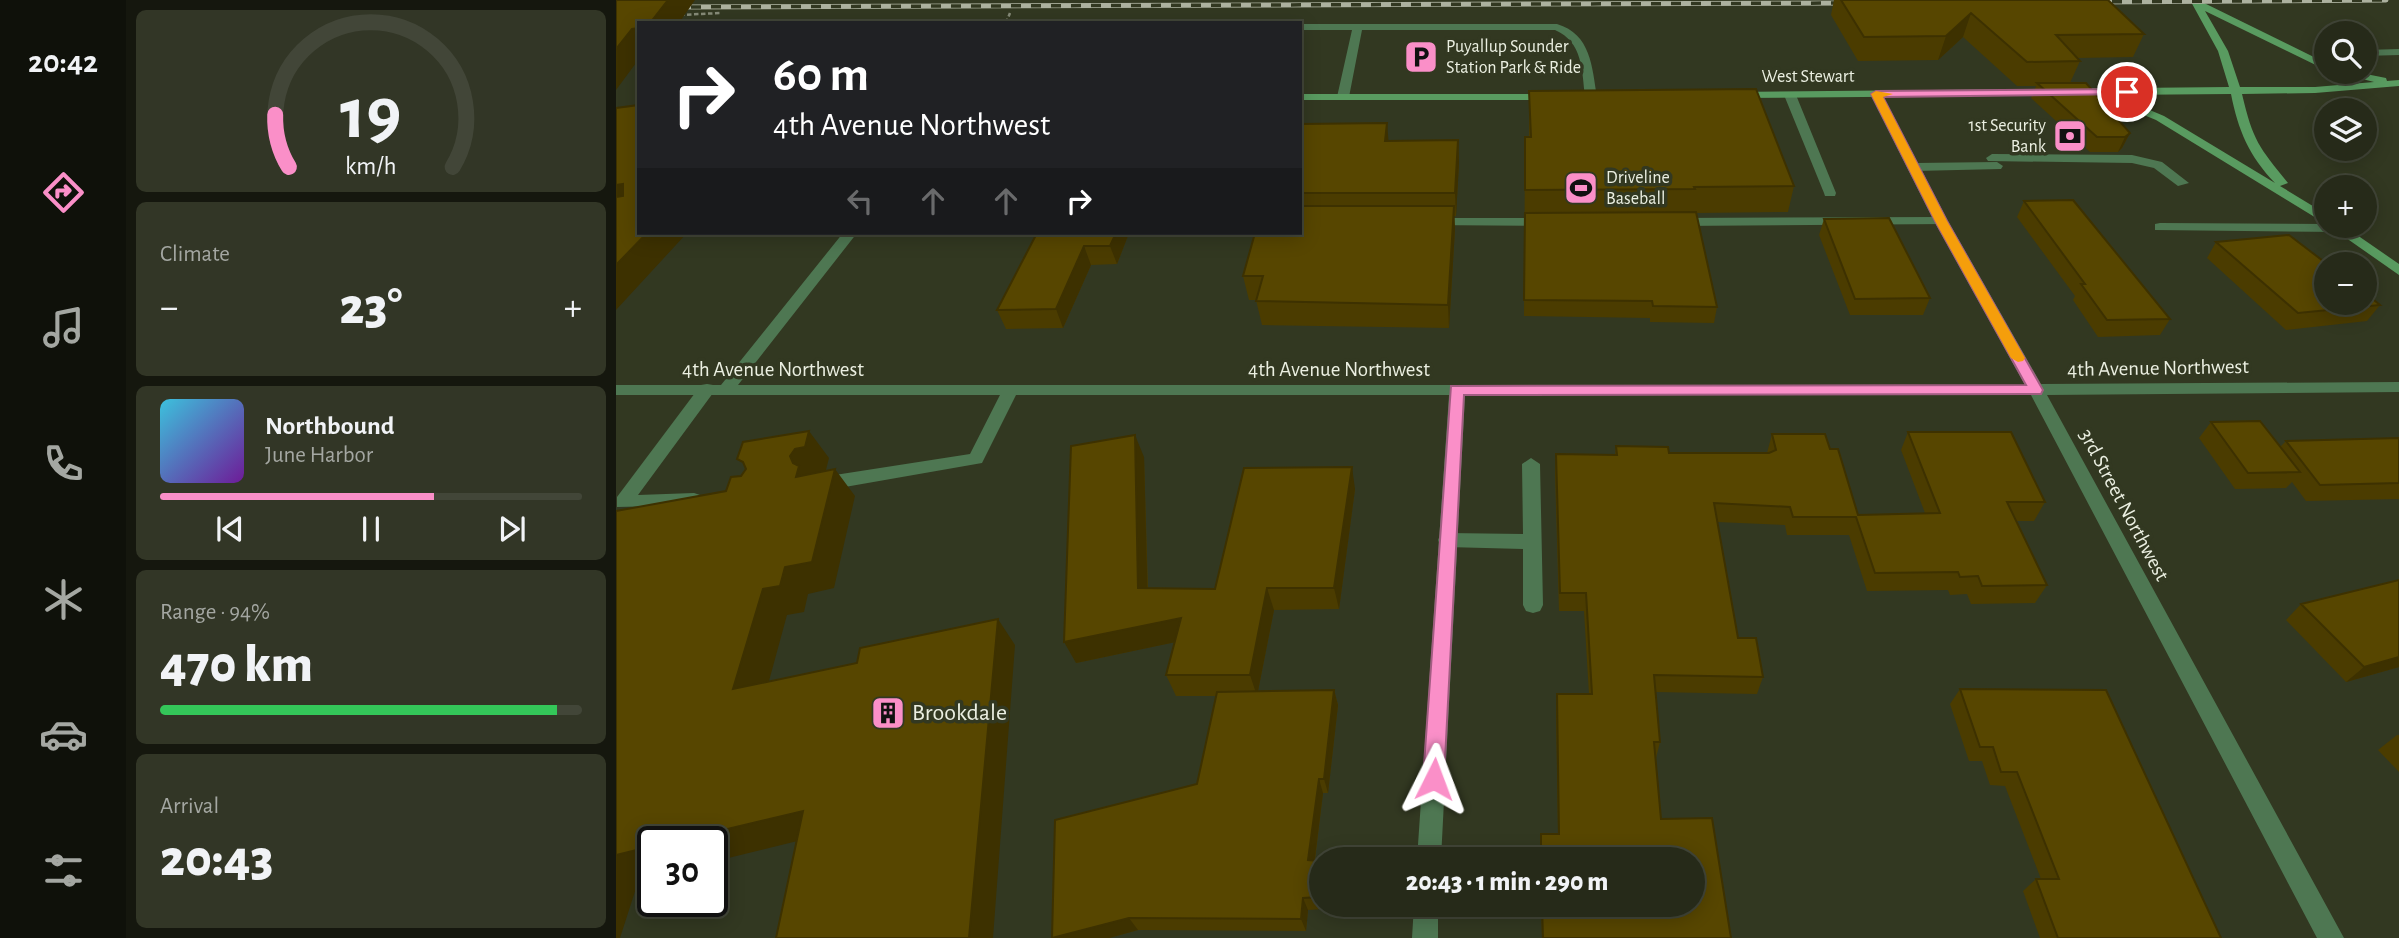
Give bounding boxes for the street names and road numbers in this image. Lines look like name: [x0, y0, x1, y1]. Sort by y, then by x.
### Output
street label: West Stewart: [1762, 68, 1855, 86]
street label: 4th Avenue Northwest: [2067, 356, 2249, 380]
street label: 4th Avenue Northwest: [682, 359, 864, 380]
street label: 4th Avenue Northwest: [1248, 359, 1430, 380]
street label: 3rd Street Northwest: [2075, 426, 2173, 585]

